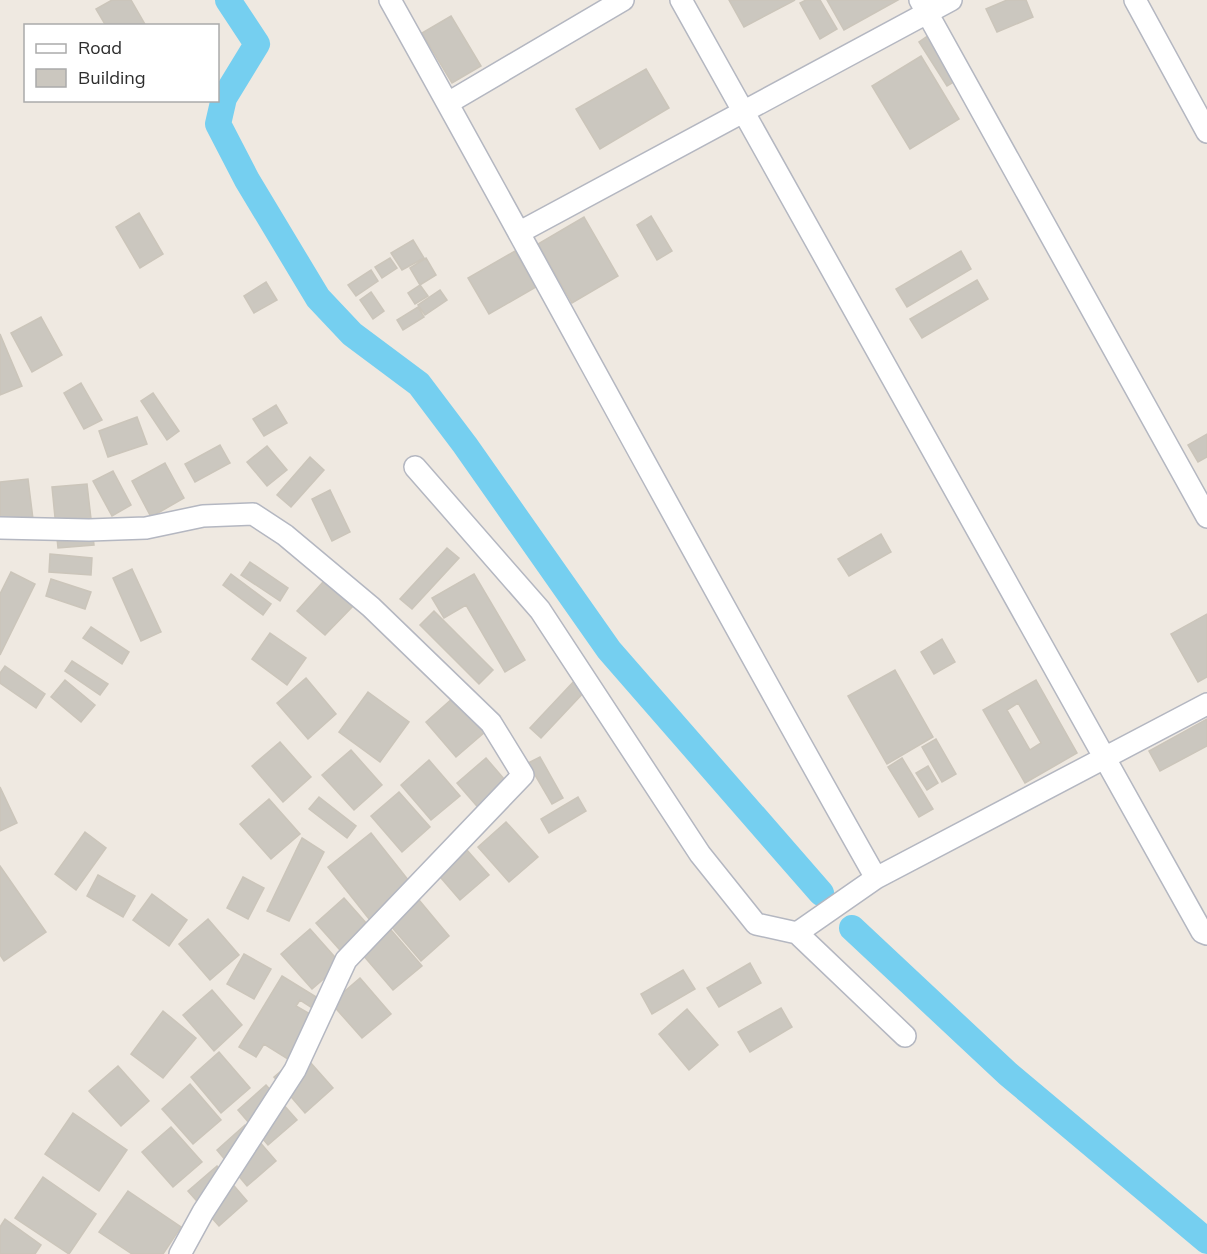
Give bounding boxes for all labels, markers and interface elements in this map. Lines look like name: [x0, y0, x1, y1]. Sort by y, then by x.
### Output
legend: [24, 24, 219, 102]
text: Road: [78, 36, 122, 59]
text: Building: [78, 66, 146, 89]

